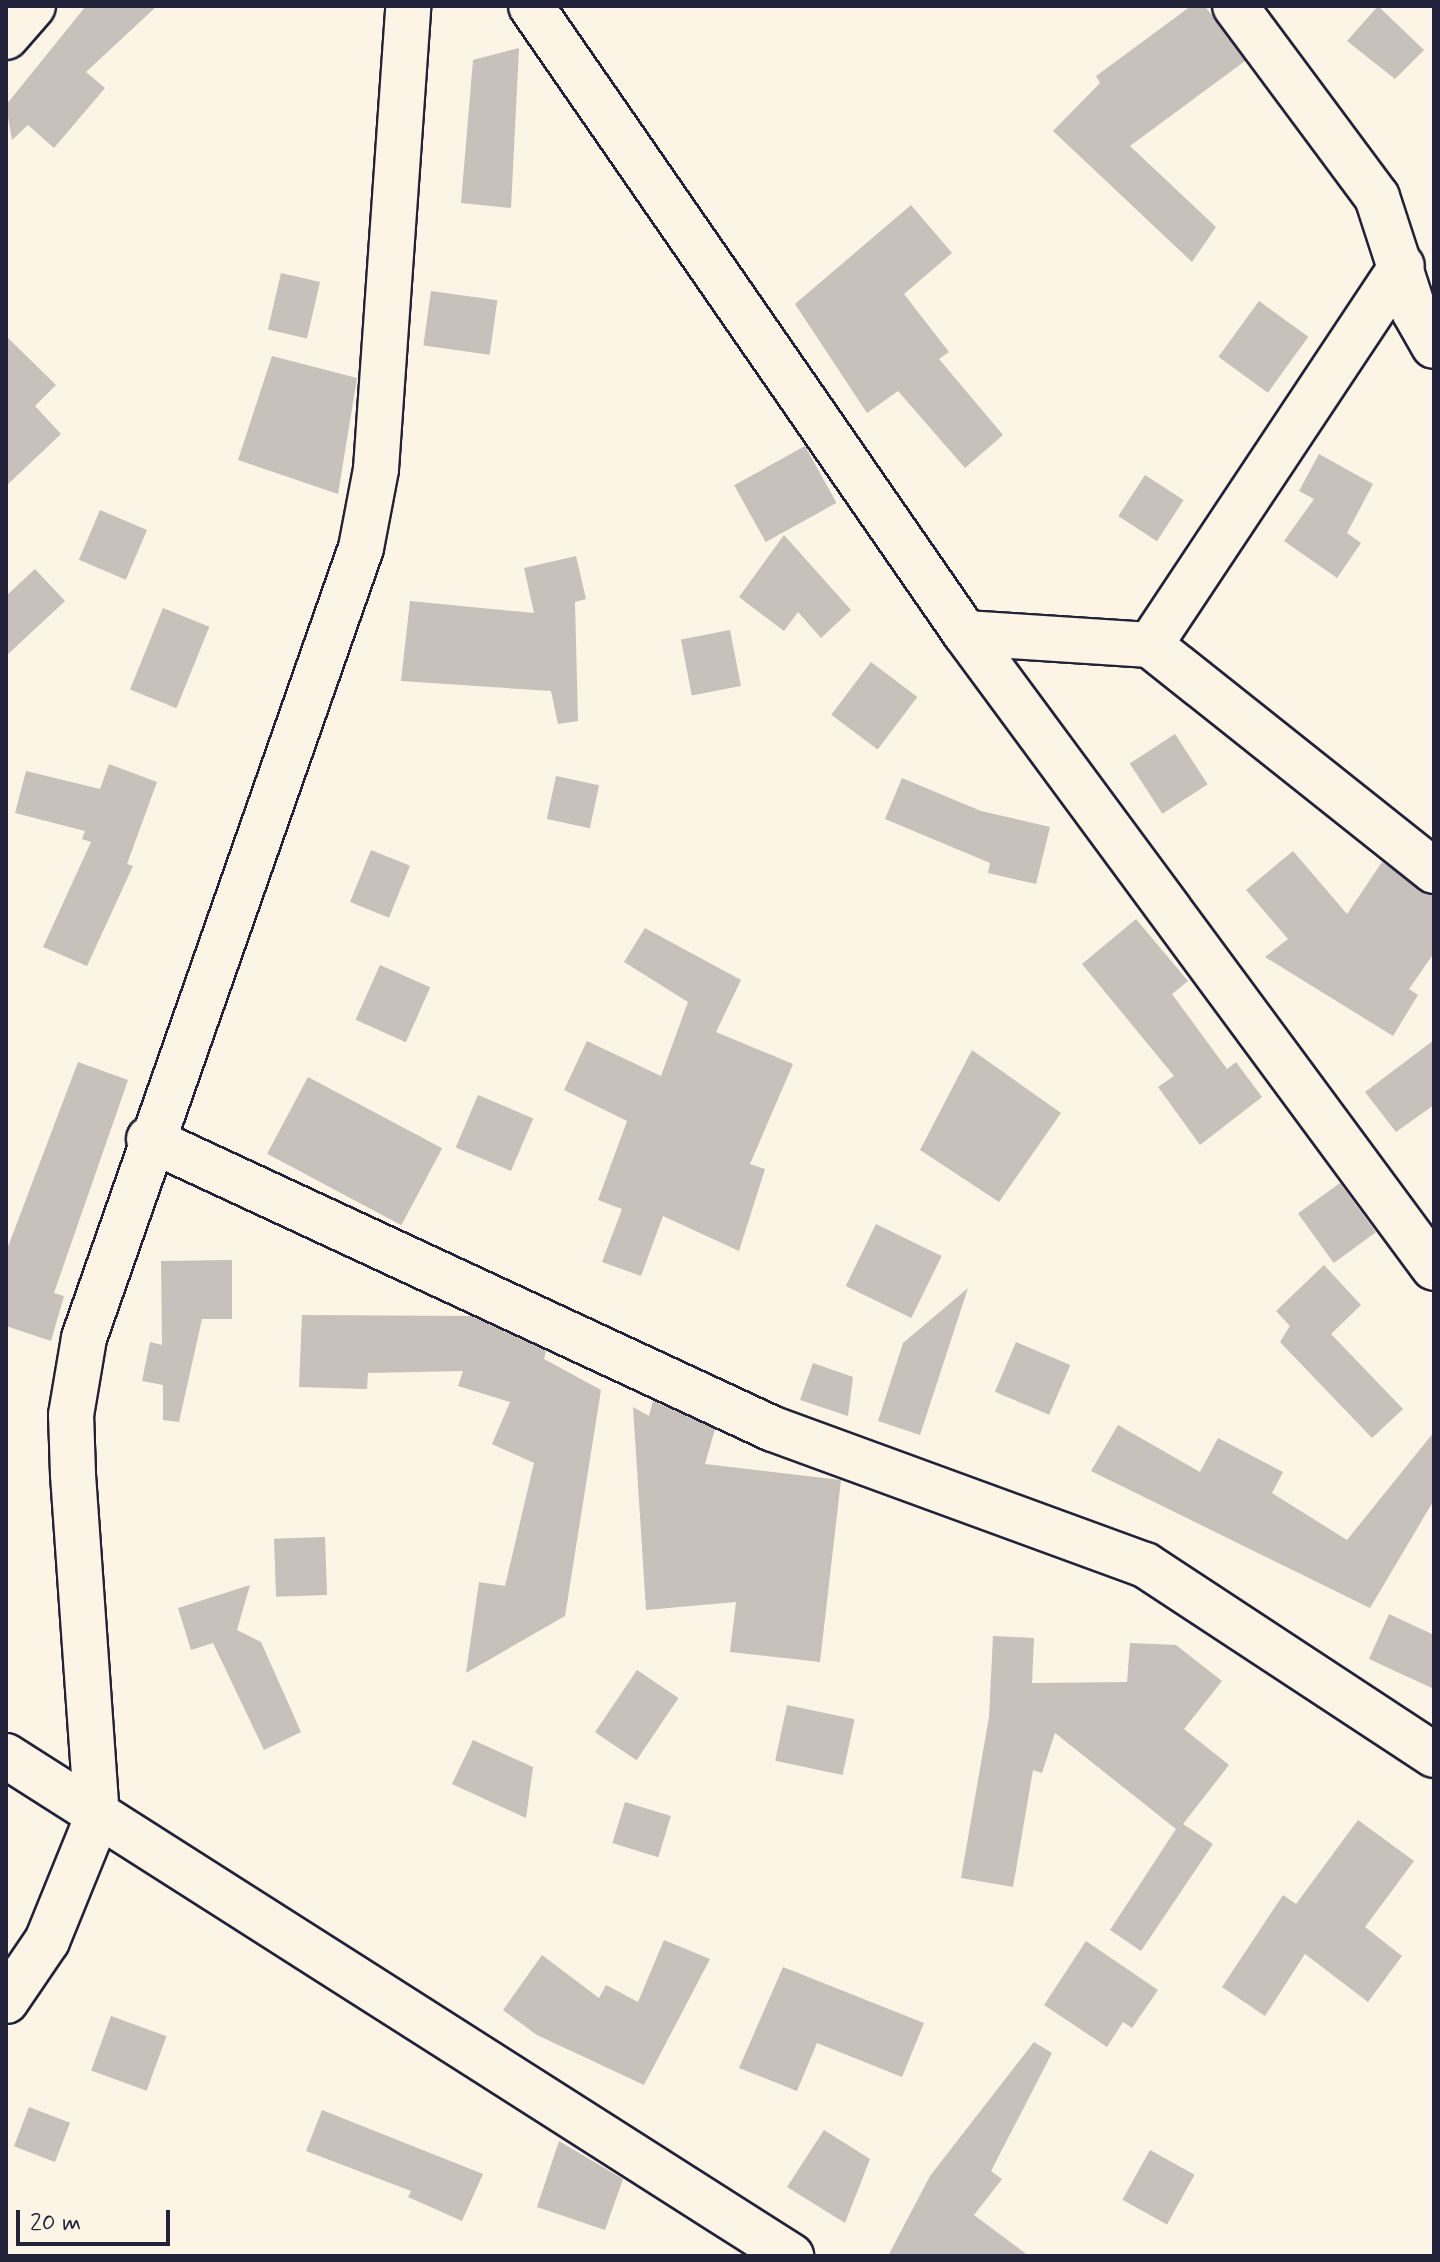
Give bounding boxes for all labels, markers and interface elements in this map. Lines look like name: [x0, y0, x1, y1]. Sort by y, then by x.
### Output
scale bar: [20, 2194, 174, 2244]
text: 20 m: [30, 2208, 81, 2239]

